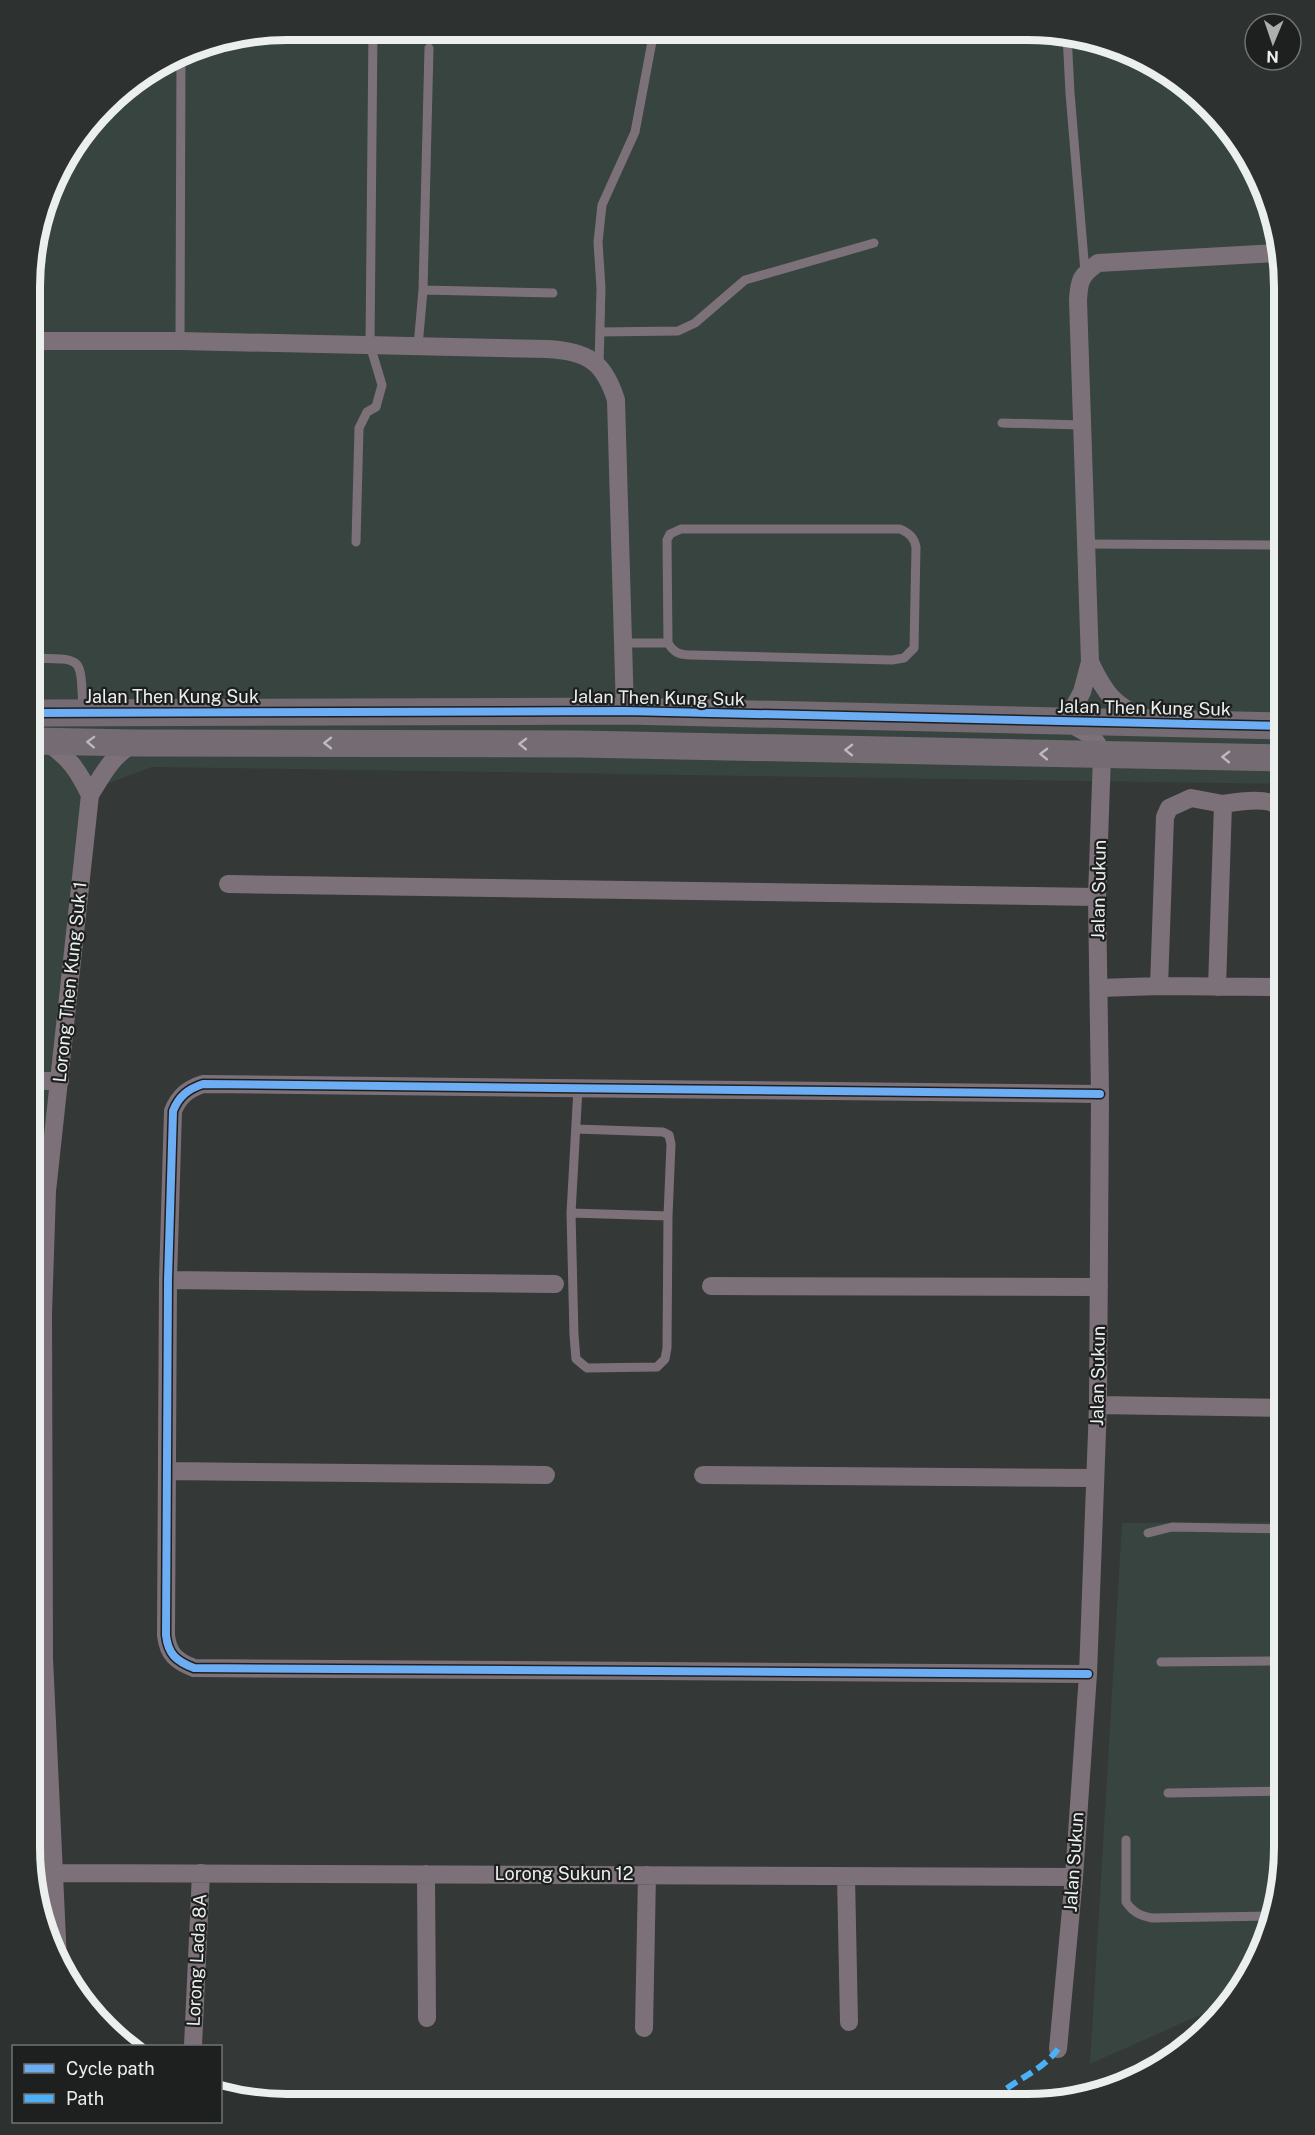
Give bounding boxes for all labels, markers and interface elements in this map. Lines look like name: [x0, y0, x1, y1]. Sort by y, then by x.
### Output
north arrow: [1243, 12, 1303, 72]
text: N: [1266, 47, 1279, 66]
street label: Jalan Then Kung Suk: [571, 685, 745, 710]
street label: Jalan Then Kung Suk: [85, 686, 259, 707]
street label: Jalan Then Kung Suk: [1057, 695, 1231, 720]
one-way arrow: [86, 735, 95, 748]
one-way arrow: [323, 737, 332, 749]
one-way arrow: [518, 738, 527, 750]
one-way arrow: [845, 744, 854, 756]
one-way arrow: [1039, 748, 1048, 760]
one-way arrow: [1222, 751, 1231, 763]
street label: Jalan Sukun: [1087, 840, 1110, 940]
street label: Lorong Then Kung Suk 1: [49, 880, 91, 1083]
street label: Jalan Sukun: [1086, 1326, 1109, 1426]
street label: Jalan Sukun: [1060, 1811, 1087, 1913]
street label: Lorong Sukun 12: [494, 1863, 634, 1884]
street label: Lorong Lada 8A: [183, 1893, 210, 2027]
legend: [12, 2045, 222, 2123]
text: Cycle path: [66, 2058, 155, 2079]
text: Path: [66, 2088, 104, 2109]

